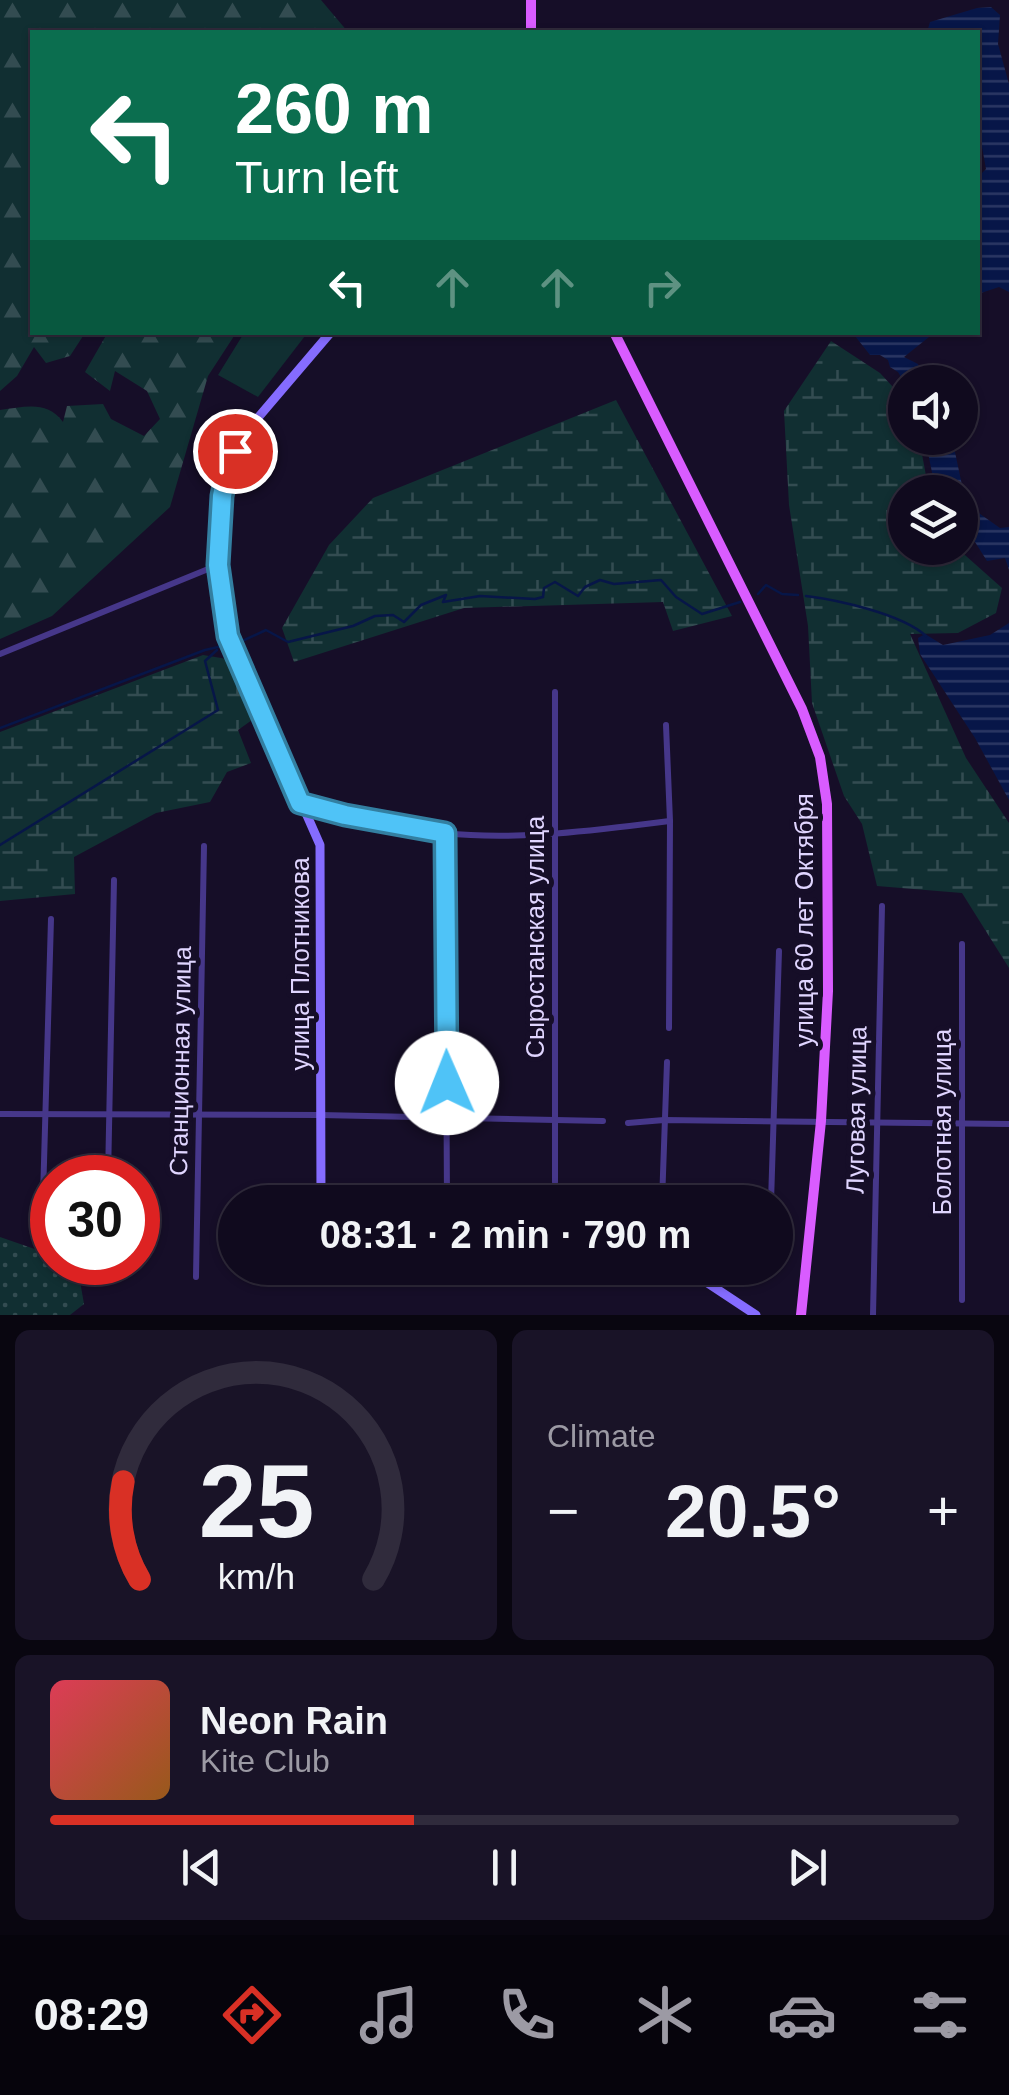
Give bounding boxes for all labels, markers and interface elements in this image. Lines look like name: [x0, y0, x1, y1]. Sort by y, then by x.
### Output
icon: left: [70, 70, 200, 200]
text: 260 m: [235, 70, 433, 148]
text: Turn left: [235, 152, 398, 203]
icon: left: [320, 260, 375, 315]
icon: ahead: [425, 260, 480, 315]
icon: ahead: [530, 260, 585, 315]
icon: right: [635, 260, 690, 315]
map controls: [888, 365, 978, 565]
button: sound: [888, 365, 978, 455]
pin: [193, 409, 278, 494]
icon: arrive: [208, 424, 263, 479]
button: layers: [888, 475, 978, 565]
street label: улица 60 лет Октября: [790, 793, 818, 1047]
street label: Сыростанская улица: [521, 816, 549, 1058]
street label: улица Плотникова: [286, 857, 314, 1071]
street label: Станционная улица: [164, 946, 196, 1176]
street label: Луговая улица: [841, 1026, 871, 1194]
street label: Болотная улица: [928, 1029, 956, 1215]
position arrow: [395, 1031, 499, 1135]
speed limit sign: 30: [30, 1155, 160, 1285]
text: 08:31 · 2 min · 790 m: [320, 1214, 691, 1256]
text: Climate: [547, 1418, 655, 1454]
text: 25: [198, 1443, 314, 1559]
text: 20.5°: [665, 1469, 841, 1553]
text: −: [547, 1480, 579, 1542]
text: +: [927, 1480, 959, 1542]
text: km/h: [217, 1557, 295, 1597]
text: Neon Rain: [200, 1700, 388, 1742]
text: Kite Club: [200, 1743, 330, 1779]
icon: previous: [174, 1840, 229, 1895]
icon: pause: [477, 1840, 532, 1895]
icon: next: [780, 1840, 835, 1895]
icon: directions: [217, 1980, 287, 2050]
icon: music: [354, 1980, 424, 2050]
icon: phone: [492, 1980, 562, 2050]
icon: climate: [630, 1980, 700, 2050]
icon: car: [767, 1980, 837, 2050]
icon: filters: [905, 1980, 975, 2050]
text: 08:29: [34, 1989, 149, 2040]

